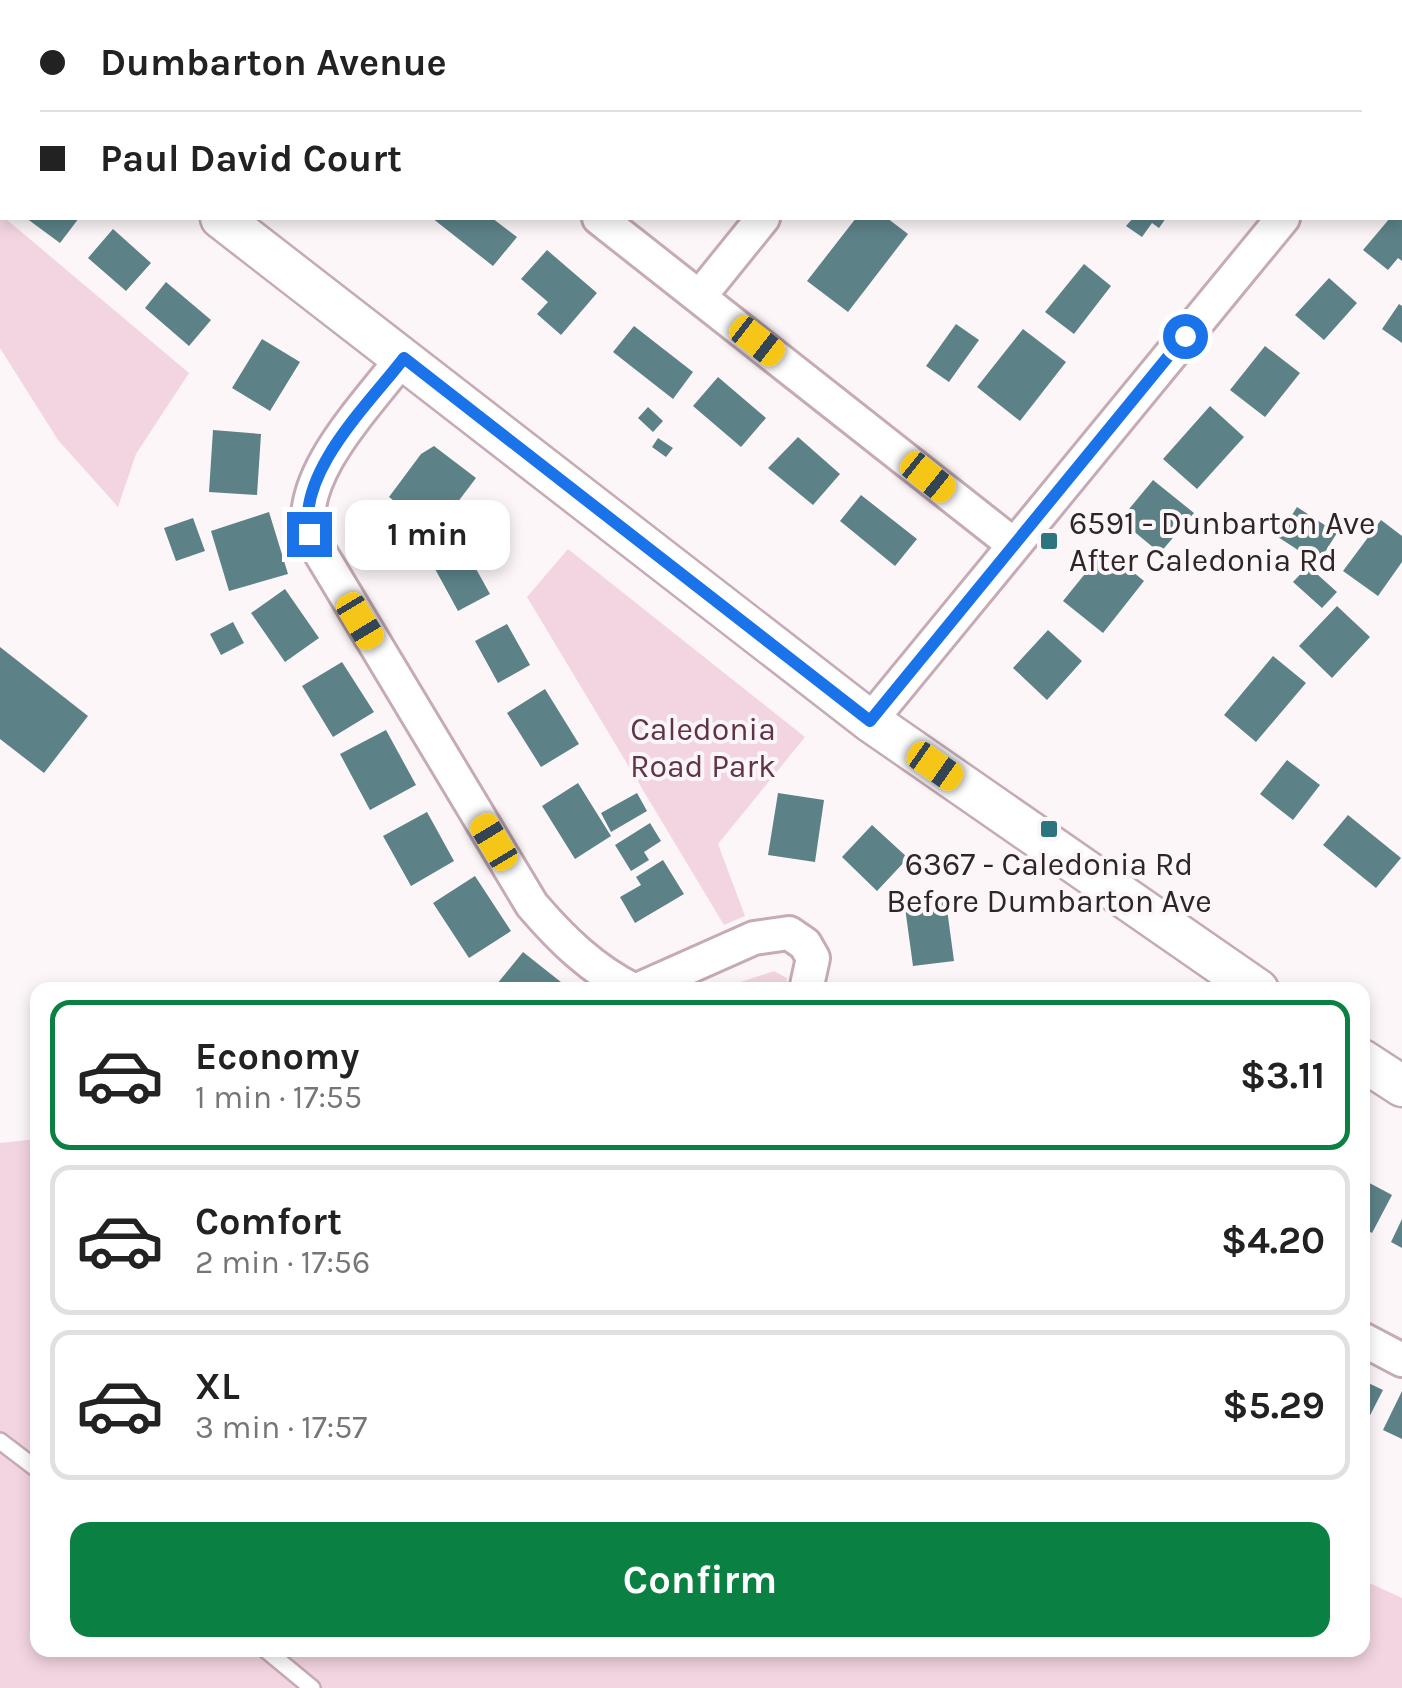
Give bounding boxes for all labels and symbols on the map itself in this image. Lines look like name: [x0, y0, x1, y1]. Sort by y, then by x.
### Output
car: [724, 311, 790, 371]
route start: [1163, 314, 1208, 359]
car: [895, 446, 961, 508]
callout: 1 min: [344, 499, 509, 569]
place label: 6591 - Dunbarton Ave After Caledonia Rd: [1069, 505, 1375, 579]
route end: [287, 512, 332, 557]
marker: 6591 - Dunbarton Ave After Caledonia Rd: [1038, 530, 1060, 552]
car: [332, 588, 388, 654]
park label: Caledonia Road Park: [630, 711, 776, 785]
car: [902, 737, 968, 795]
car: [466, 809, 522, 875]
marker: 6367 - Caledonia Rd Before Dumbarton Ave: [1038, 818, 1060, 840]
place label: 6367 - Caledonia Rd Before Dumbarton Ave: [886, 846, 1212, 920]

